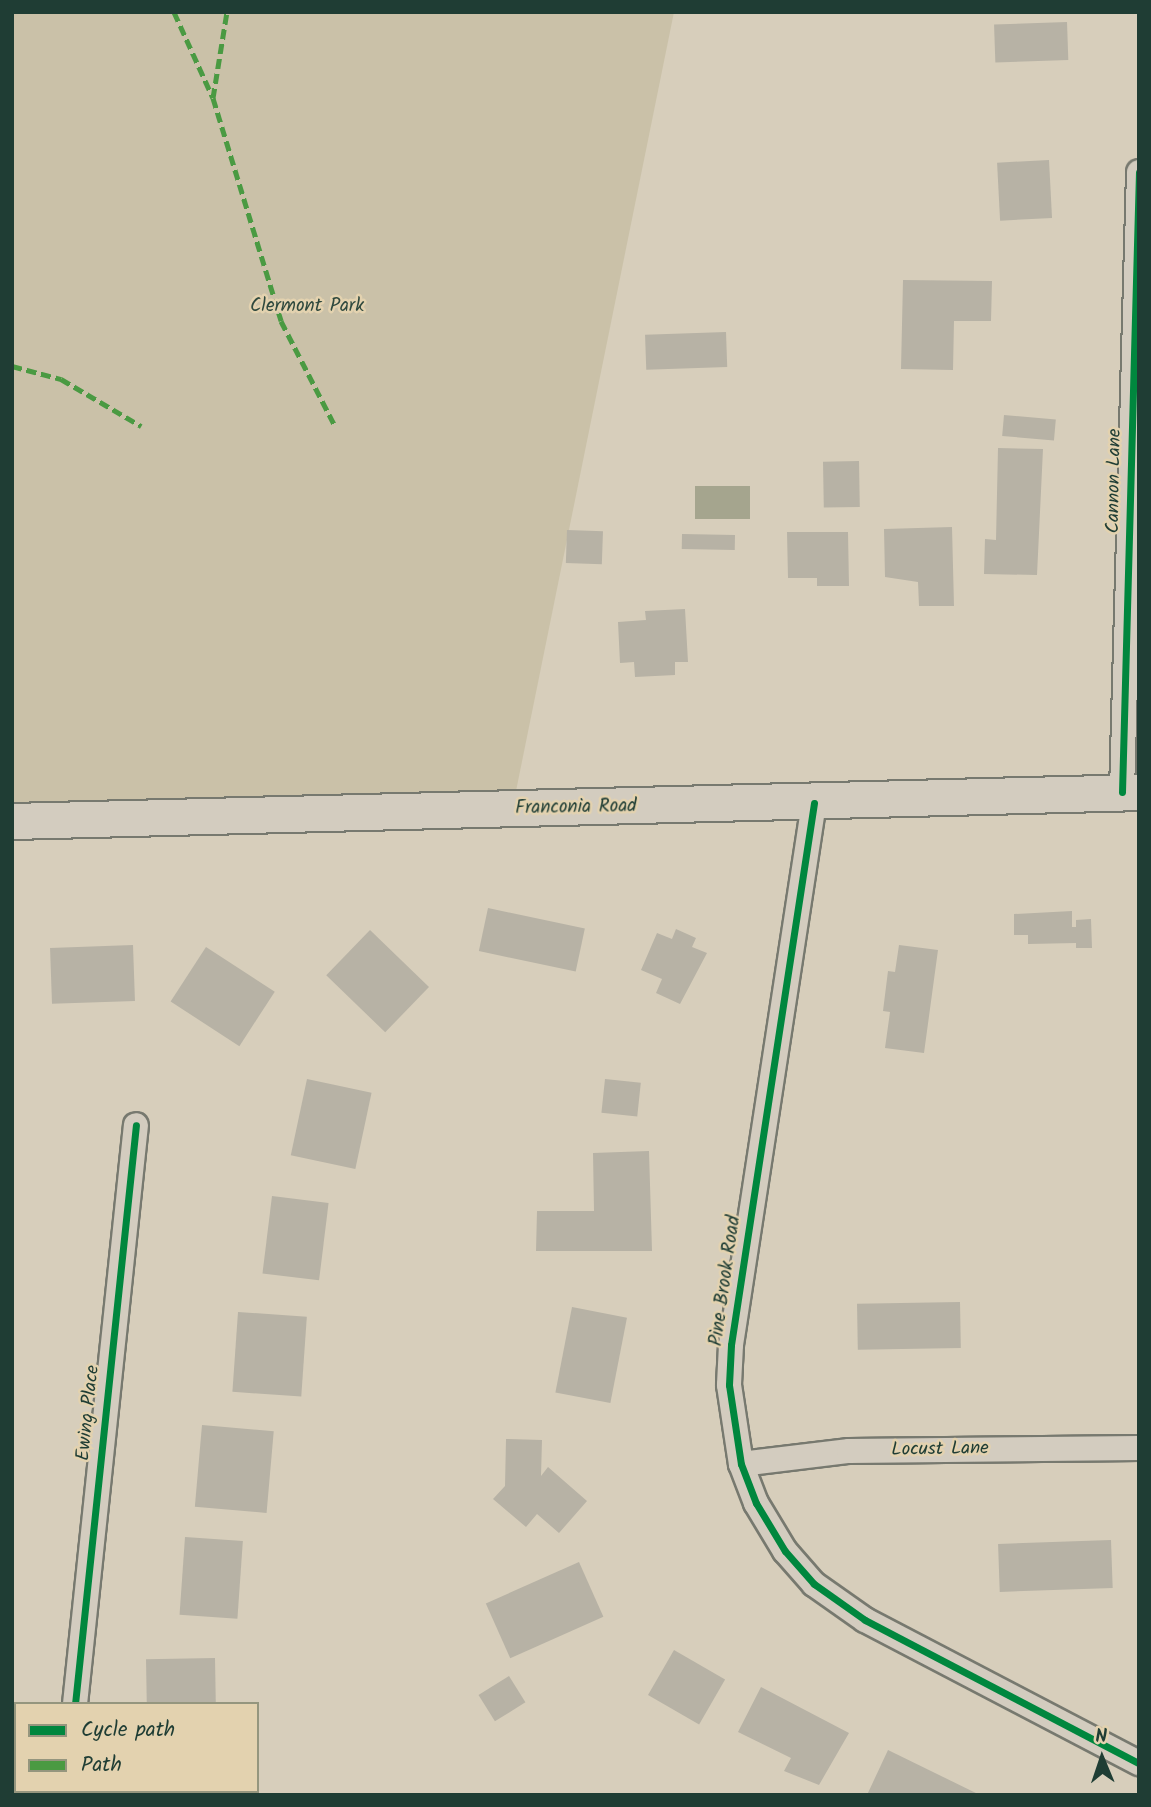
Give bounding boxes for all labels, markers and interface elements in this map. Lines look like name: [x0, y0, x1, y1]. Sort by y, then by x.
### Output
park label: Clermont Park: [250, 296, 364, 318]
street label: Cannon Lane: [1103, 428, 1127, 534]
street label: Franconia Road: [515, 796, 637, 820]
street label: Pine Brook Road: [706, 1214, 746, 1348]
street label: Ewing Place: [73, 1364, 105, 1462]
street label: Locust Lane: [891, 1438, 989, 1462]
legend: [14, 1702, 259, 1793]
text: Cycle path: [81, 1714, 175, 1747]
text: N: [1095, 1722, 1108, 1752]
north arrow: [1067, 1723, 1137, 1793]
text: Path: [81, 1749, 122, 1782]

